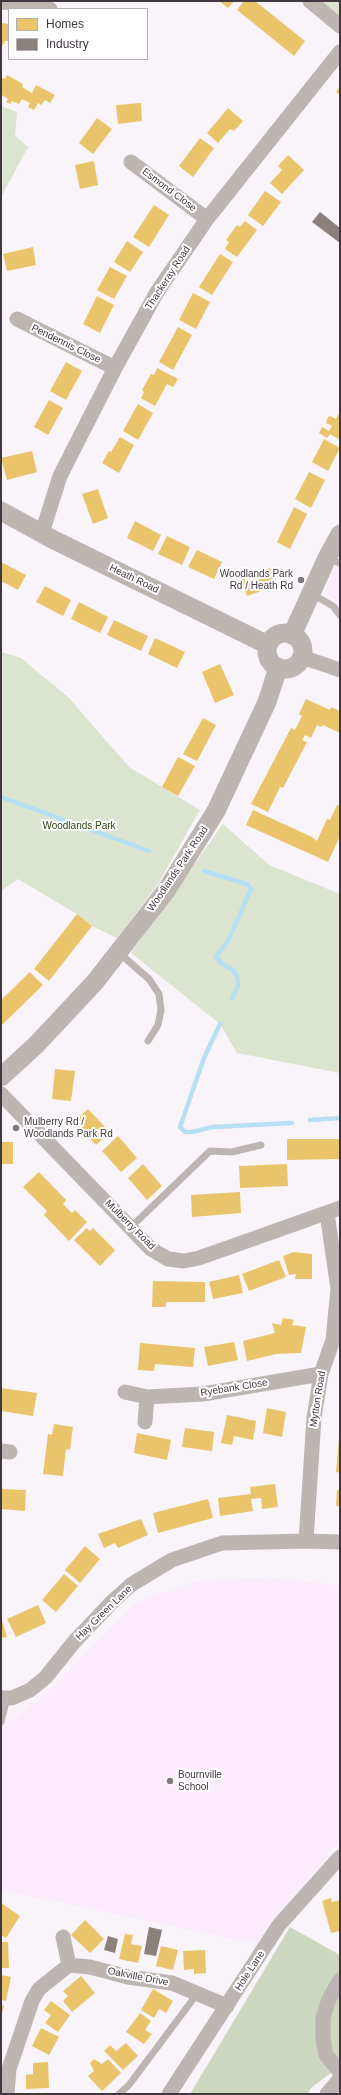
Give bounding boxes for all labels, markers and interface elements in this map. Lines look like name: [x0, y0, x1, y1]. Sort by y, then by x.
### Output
legend: [8, 8, 148, 60]
text: Homes: [46, 17, 84, 31]
text: Industry: [46, 37, 89, 51]
street label: Esmond Close: [139, 166, 199, 214]
street label: Thackeray Road: [143, 244, 193, 312]
street label: Pendennis Close: [29, 322, 103, 366]
street label: Heath Road: [107, 562, 161, 596]
place label: Woodlands Park Rd / Heath Rd: [220, 568, 293, 592]
marker: Woodlands Park Rd / Heath Rd: [296, 575, 306, 585]
park label: Woodlands Park: [42, 820, 116, 832]
street label: Woodlands Park Road: [145, 824, 211, 914]
place label: Mulberry Rd / Woodlands Park Rd: [24, 1116, 113, 1140]
marker: Mulberry Rd / Woodlands Park Rd: [11, 1123, 21, 1133]
street label: Mulberry Road: [103, 1198, 157, 1252]
street label: Mytton Road: [308, 1370, 328, 1428]
street label: Ryebank Close: [200, 1377, 268, 1399]
street label: Hay Green Lane: [73, 1583, 135, 1643]
place label: Bournville School: [178, 1769, 222, 1792]
marker: Bournville School: [165, 1776, 175, 1786]
street label: Hole Lane: [233, 1949, 267, 1993]
street label: Oakville Drive: [107, 1965, 169, 1989]

